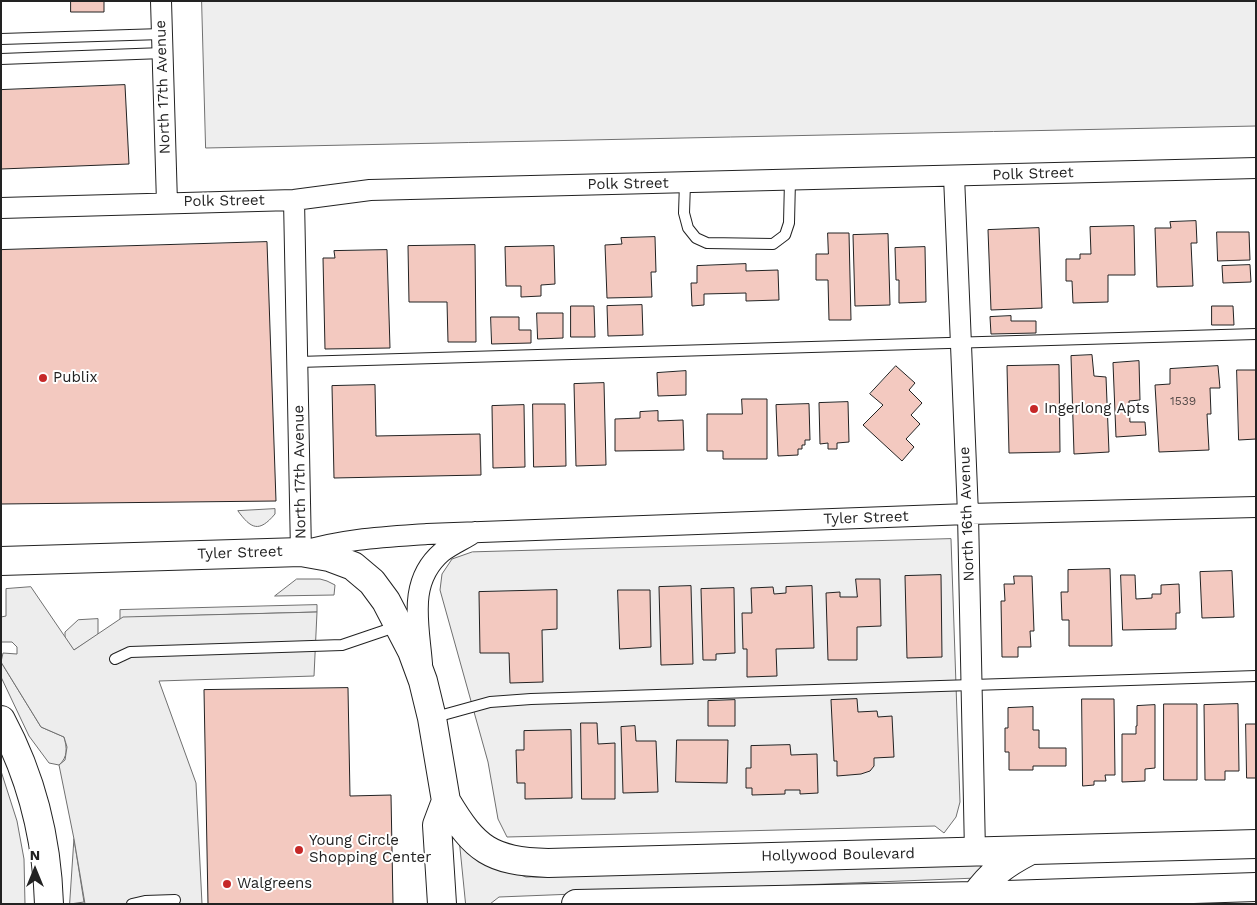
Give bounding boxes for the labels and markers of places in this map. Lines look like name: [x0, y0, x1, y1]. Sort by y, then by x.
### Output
place label: Publix: [53, 369, 97, 387]
marker: Publix: [37, 372, 49, 384]
place label: Ingerlong Apts: [1044, 400, 1150, 418]
marker: Ingerlong Apts: [1028, 403, 1040, 415]
place label: Young Circle Shopping Center: [309, 832, 431, 867]
marker: Young Circle Shopping Center: [293, 844, 305, 856]
place label: Walgreens: [237, 875, 312, 893]
marker: Walgreens: [221, 878, 233, 890]

